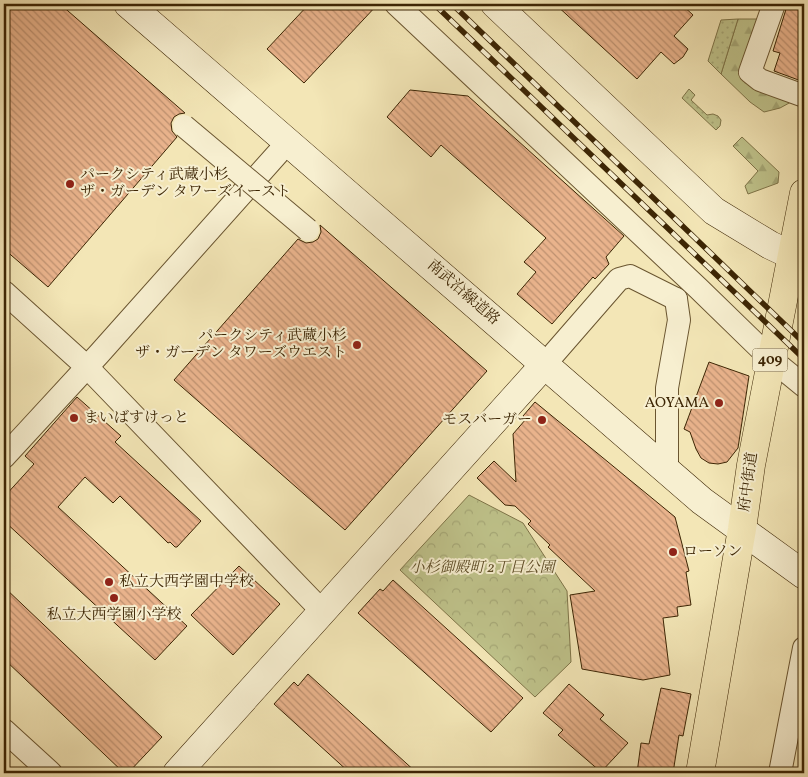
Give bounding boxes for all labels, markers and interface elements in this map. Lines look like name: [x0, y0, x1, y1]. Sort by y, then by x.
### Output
place label: パークシティ武蔵小杉 ザ・ガーデン タワーズイースト: [80, 165, 291, 203]
marker: パークシティ武蔵小杉 ザ・ガーデン タワーズイースト: [64, 178, 76, 190]
street label: 南武沿線道路: [422, 256, 504, 330]
place label: パークシティ武蔵小杉 ザ・ガーデン タワーズウエスト: [135, 326, 347, 364]
marker: パークシティ武蔵小杉 ザ・ガーデン タワーズウエスト: [351, 339, 363, 351]
road number: 409: [752, 348, 788, 372]
place label: AOYAMA: [645, 393, 709, 414]
marker: AOYAMA: [713, 397, 725, 409]
place label: まいばすけっと: [84, 408, 189, 429]
place label: モスバーガー: [442, 410, 532, 431]
marker: まいばすけっと: [68, 412, 80, 424]
marker: モスバーガー: [536, 414, 548, 426]
street label: 府中街道: [734, 451, 764, 513]
place label: ローソン: [683, 542, 742, 563]
marker: ローソン: [667, 546, 679, 558]
park label: 小杉御殿町 2丁目公園: [410, 558, 557, 579]
place label: 私立大西学園中学校: [119, 572, 254, 593]
marker: 私立大西学園中学校: [103, 576, 115, 588]
marker: 私立大西学園小学校: [108, 592, 120, 604]
place label: 私立大西学園小学校: [46, 605, 182, 626]

